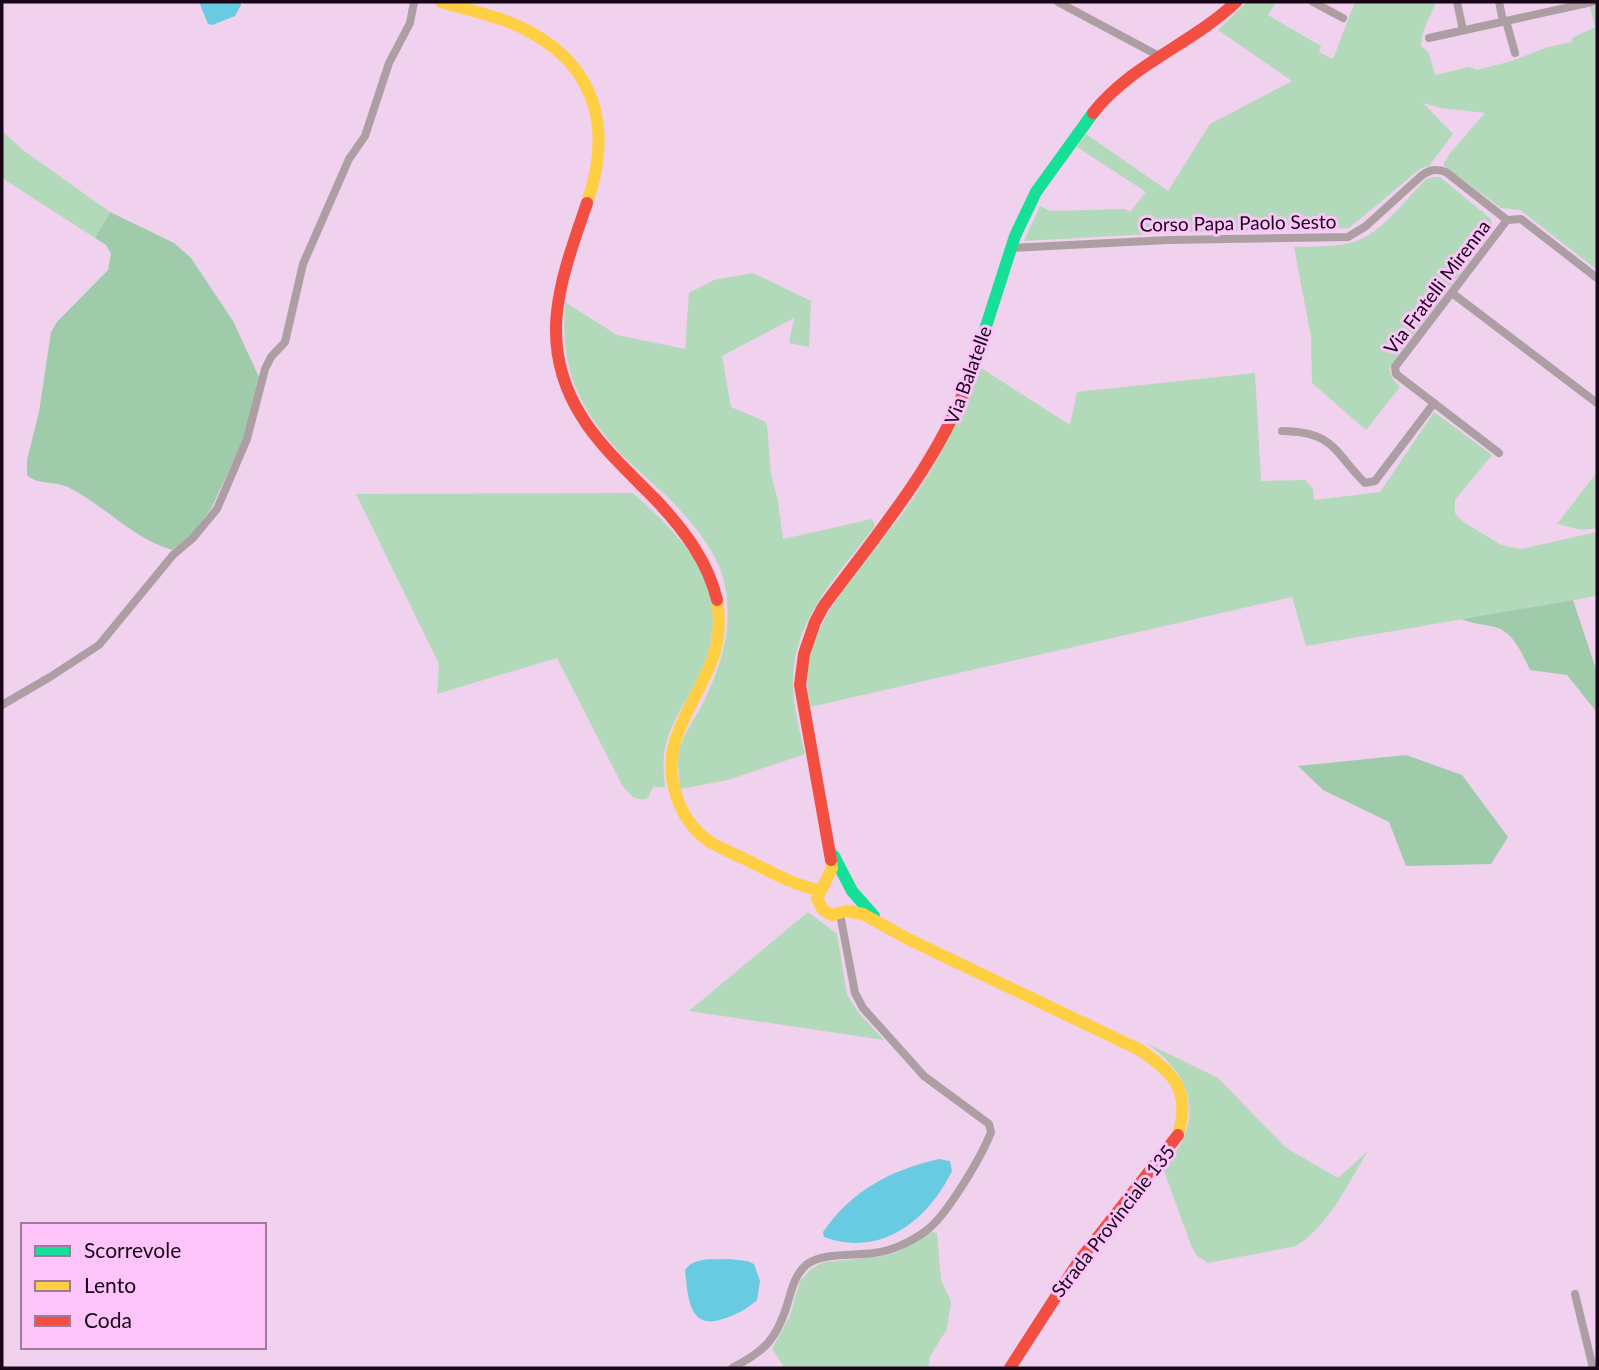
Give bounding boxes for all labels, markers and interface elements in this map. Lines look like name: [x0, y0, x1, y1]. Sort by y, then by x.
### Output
street label: Corso Papa Paolo Sesto: [1139, 209, 1337, 236]
street label: Via Fratelli Mirenna: [1379, 215, 1495, 358]
street label: Via Balatelle: [939, 323, 996, 427]
street label: Strada Provinciale 135: [1046, 1140, 1179, 1301]
legend: [21, 1223, 266, 1349]
text: Scorrevole: [84, 1237, 181, 1262]
text: Lento: [84, 1272, 136, 1297]
text: Coda: [84, 1307, 132, 1332]

